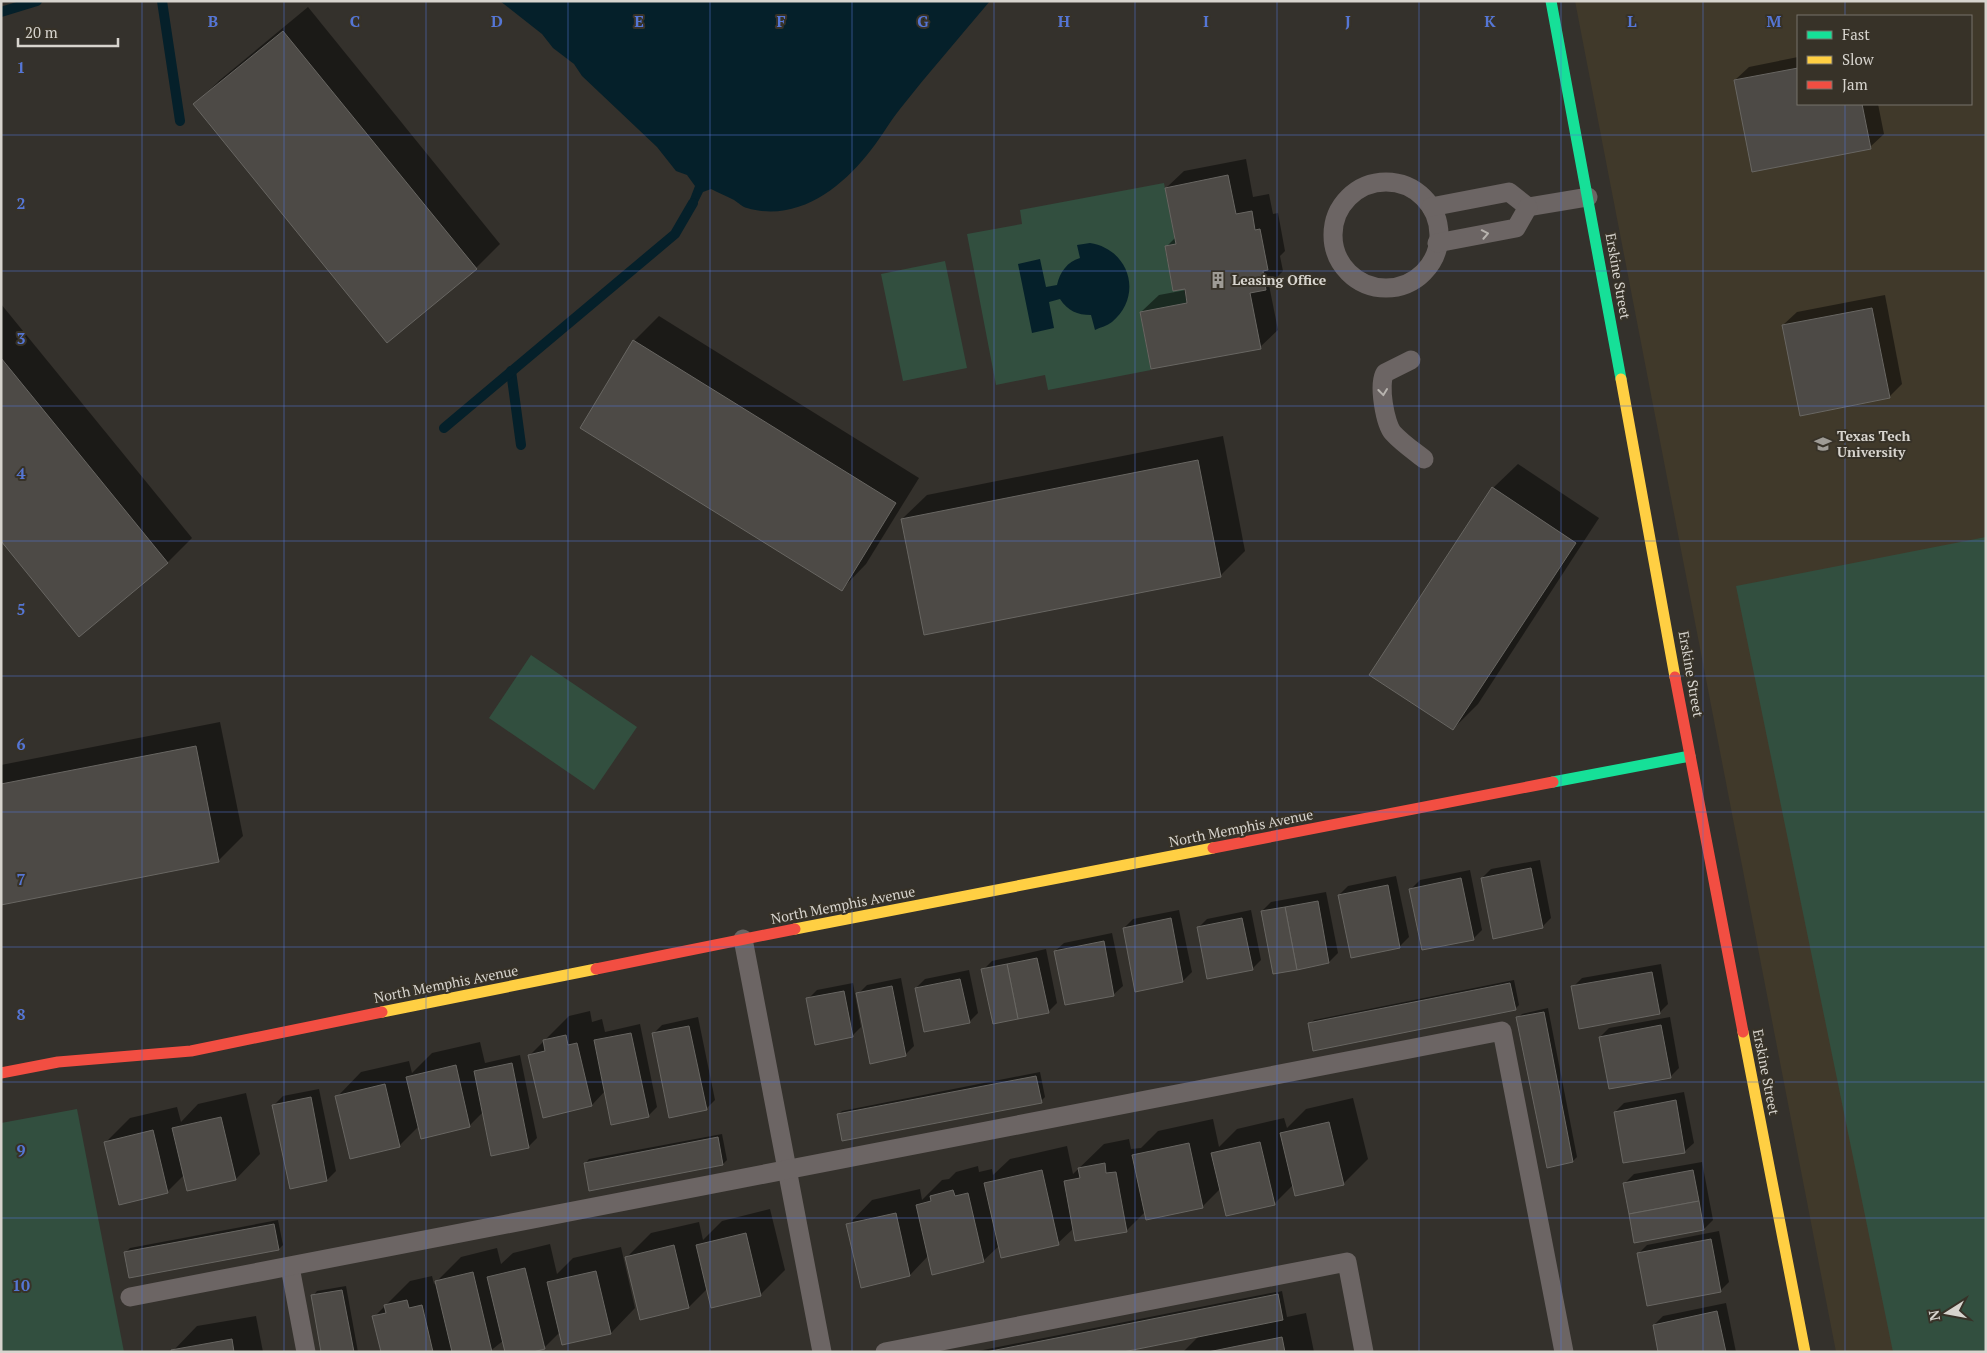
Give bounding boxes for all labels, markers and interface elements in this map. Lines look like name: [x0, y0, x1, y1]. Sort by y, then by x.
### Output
text: B: [208, 10, 218, 32]
text: C: [350, 10, 360, 32]
text: D: [491, 10, 503, 32]
text: E: [634, 10, 644, 32]
text: F: [776, 10, 786, 32]
text: G: [917, 10, 929, 32]
text: H: [1058, 10, 1070, 32]
text: I: [1203, 10, 1209, 32]
text: J: [1345, 10, 1351, 32]
text: K: [1484, 10, 1496, 32]
text: L: [1627, 10, 1637, 32]
text: M: [1767, 10, 1782, 32]
scale bar: [18, 15, 118, 47]
legend: [1797, 15, 1972, 105]
text: 20 m: [25, 22, 58, 42]
text: Fast: [1842, 24, 1870, 44]
text: Slow: [1842, 49, 1875, 69]
text: 1: [16, 56, 26, 78]
text: Jam: [1842, 74, 1868, 94]
text: 2: [16, 192, 26, 214]
one-way arrow: [1481, 230, 1490, 240]
street label: Erskine Street: [1602, 231, 1636, 321]
building icon: Leasing Office: [1208, 270, 1228, 290]
place label: Leasing Office: [1232, 270, 1327, 289]
text: 3: [16, 327, 26, 349]
one-way arrow: [1377, 388, 1388, 396]
place label: Texas Tech University: [1837, 426, 1910, 461]
school or university icon: Texas Tech University: [1813, 434, 1833, 454]
text: 4: [16, 462, 26, 484]
text: 5: [16, 598, 26, 620]
street label: Erskine Street: [1675, 629, 1709, 719]
text: 6: [16, 733, 26, 755]
street label: North Memphis Avenue: [1167, 804, 1315, 851]
text: 7: [16, 868, 26, 890]
street label: North Memphis Avenue: [769, 881, 917, 928]
street label: North Memphis Avenue: [372, 960, 520, 1007]
text: 8: [16, 1003, 26, 1025]
street label: Erskine Street: [1749, 1027, 1784, 1117]
text: 9: [16, 1139, 26, 1161]
text: 10: [12, 1274, 30, 1296]
north arrow: [1922, 1288, 1972, 1338]
text: N: [1923, 1308, 1944, 1323]

